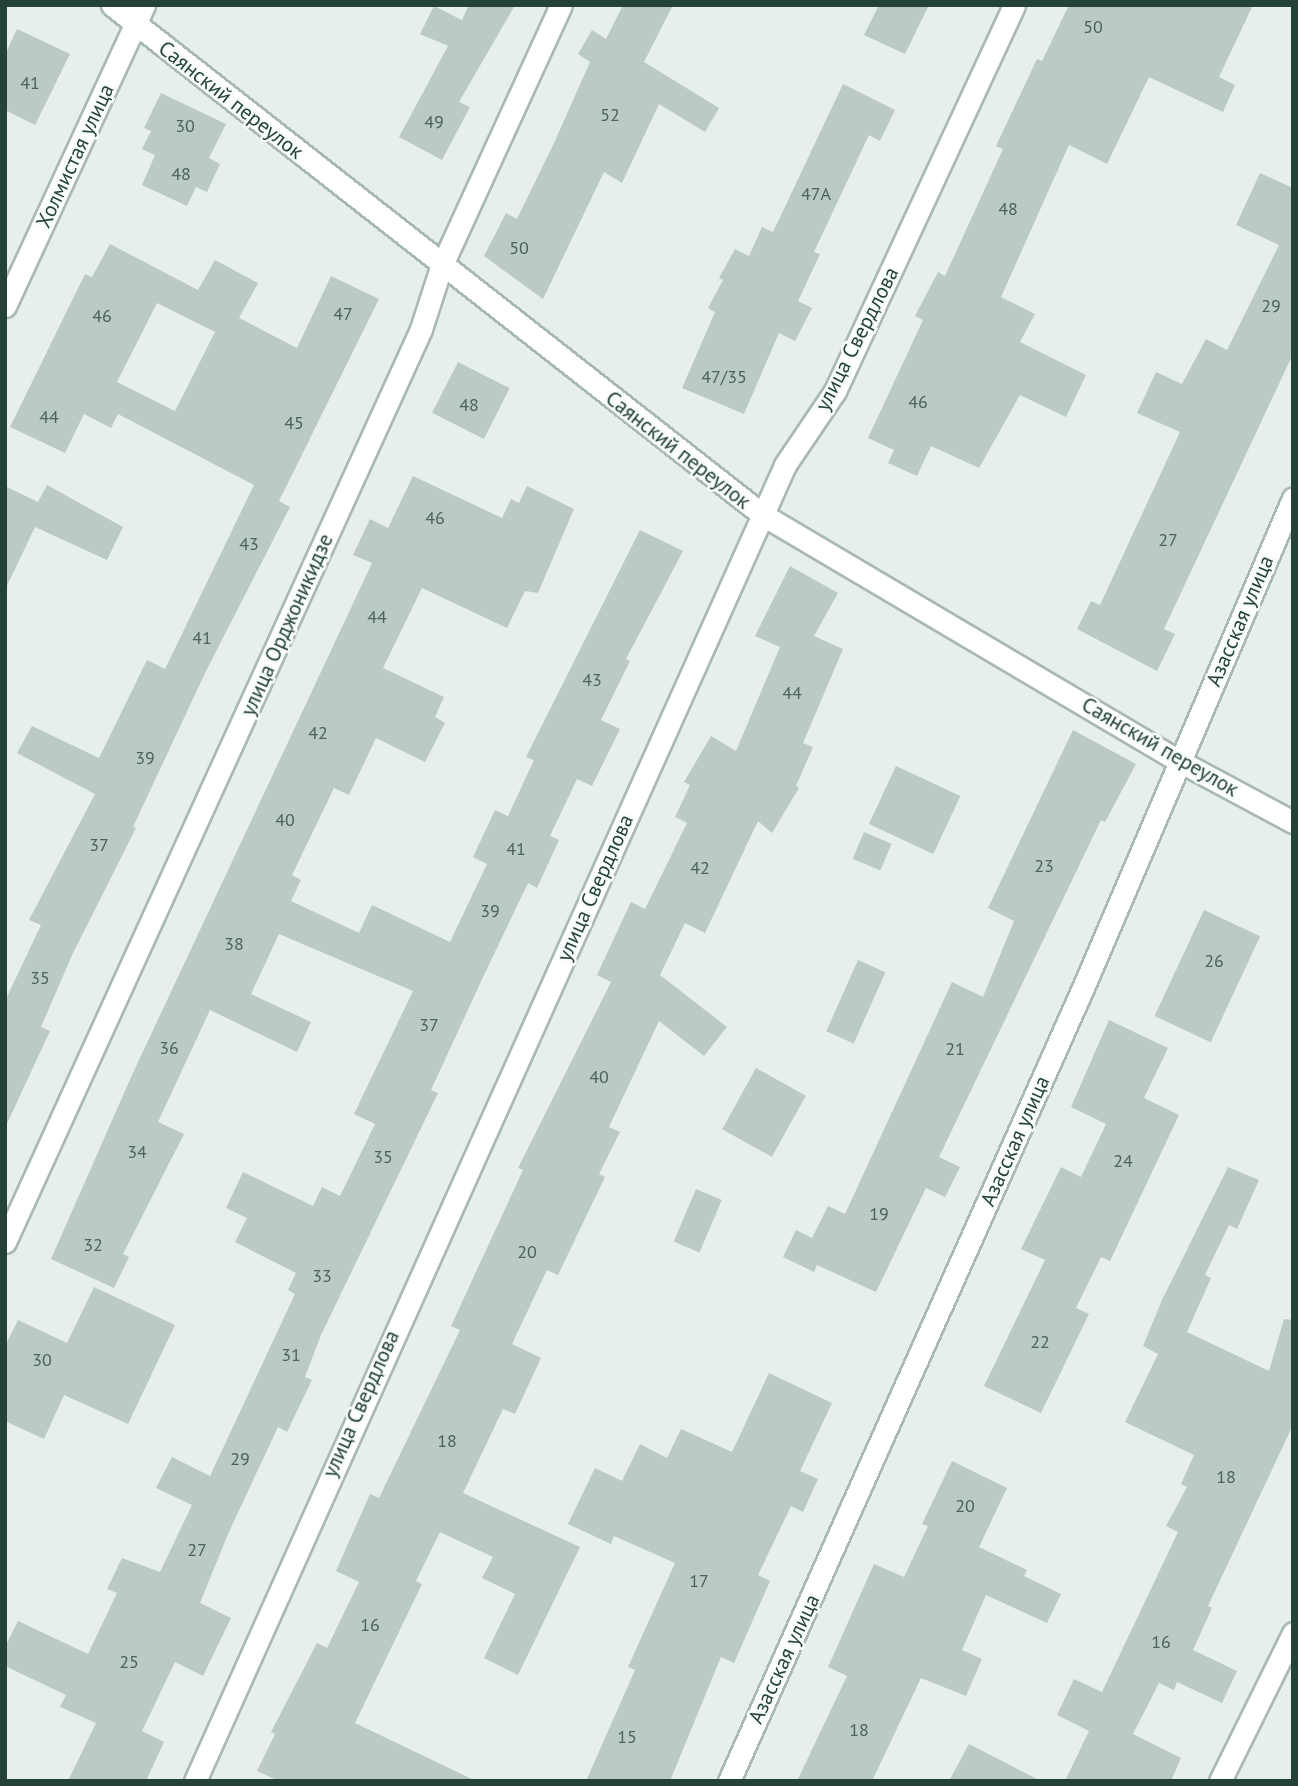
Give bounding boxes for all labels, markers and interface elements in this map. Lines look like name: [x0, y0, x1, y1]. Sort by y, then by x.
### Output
house number: 50: [1083, 16, 1103, 38]
street label: Саянский переулок: [154, 36, 308, 164]
house number: 41: [20, 72, 40, 94]
street label: Холмистая улица: [31, 80, 119, 232]
house number: 52: [600, 104, 620, 126]
house number: 49: [424, 111, 444, 133]
house number: 30: [175, 115, 195, 137]
house number: 48: [171, 163, 191, 185]
house number: 47А: [801, 183, 831, 205]
house number: 48: [998, 198, 1018, 220]
house number: 50: [509, 237, 529, 259]
street label: улица Свердлова: [810, 263, 904, 415]
house number: 29: [1261, 295, 1281, 317]
house number: 47: [333, 303, 353, 325]
house number: 46: [92, 305, 112, 327]
house number: 47/35: [701, 366, 747, 388]
street label: Саянский переулок: [601, 386, 755, 514]
house number: 46: [908, 391, 928, 413]
house number: 48: [459, 394, 479, 416]
house number: 44: [39, 406, 59, 428]
house number: 45: [284, 412, 304, 434]
house number: 46: [425, 507, 445, 529]
house number: 27: [1158, 529, 1178, 551]
street label: улица Орджоникидзе: [236, 530, 338, 720]
house number: 43: [239, 533, 259, 555]
street label: Азасская улица: [1201, 552, 1279, 690]
house number: 44: [367, 606, 387, 628]
house number: 41: [192, 627, 212, 649]
house number: 43: [582, 669, 602, 691]
house number: 44: [782, 682, 802, 704]
street label: Саянский переулок: [1077, 692, 1243, 802]
house number: 42: [308, 722, 328, 744]
house number: 39: [135, 747, 155, 769]
house number: 40: [275, 809, 295, 831]
street label: улица Свердлова: [551, 811, 639, 965]
house number: 37: [89, 834, 109, 856]
house number: 41: [506, 838, 526, 860]
house number: 23: [1034, 855, 1054, 877]
house number: 42: [690, 857, 710, 879]
house number: 39: [480, 900, 500, 922]
house number: 38: [224, 933, 244, 955]
house number: 26: [1204, 950, 1224, 972]
house number: 35: [30, 967, 50, 989]
house number: 37: [419, 1014, 439, 1036]
house number: 36: [159, 1037, 179, 1059]
house number: 21: [945, 1038, 965, 1060]
house number: 40: [589, 1066, 609, 1088]
street label: Азасская улица: [975, 1072, 1055, 1210]
house number: 34: [127, 1141, 147, 1163]
house number: 35: [373, 1146, 393, 1168]
house number: 24: [1113, 1150, 1133, 1172]
house number: 19: [869, 1203, 889, 1225]
house number: 32: [83, 1234, 103, 1256]
house number: 20: [517, 1241, 537, 1263]
house number: 33: [312, 1265, 332, 1287]
street label: улица Свердлова: [317, 1327, 405, 1481]
house number: 22: [1030, 1331, 1050, 1353]
house number: 31: [281, 1344, 301, 1366]
house number: 30: [32, 1349, 52, 1371]
house number: 18: [437, 1430, 457, 1452]
house number: 29: [230, 1448, 250, 1470]
house number: 18: [1216, 1466, 1236, 1488]
house number: 20: [955, 1495, 975, 1517]
house number: 27: [187, 1539, 207, 1561]
house number: 17: [689, 1570, 709, 1592]
street label: Азасская улица: [743, 1590, 825, 1728]
house number: 16: [360, 1614, 380, 1636]
house number: 16: [1151, 1631, 1171, 1653]
house number: 25: [119, 1651, 139, 1673]
house number: 18: [849, 1719, 869, 1741]
house number: 15: [617, 1726, 637, 1748]

